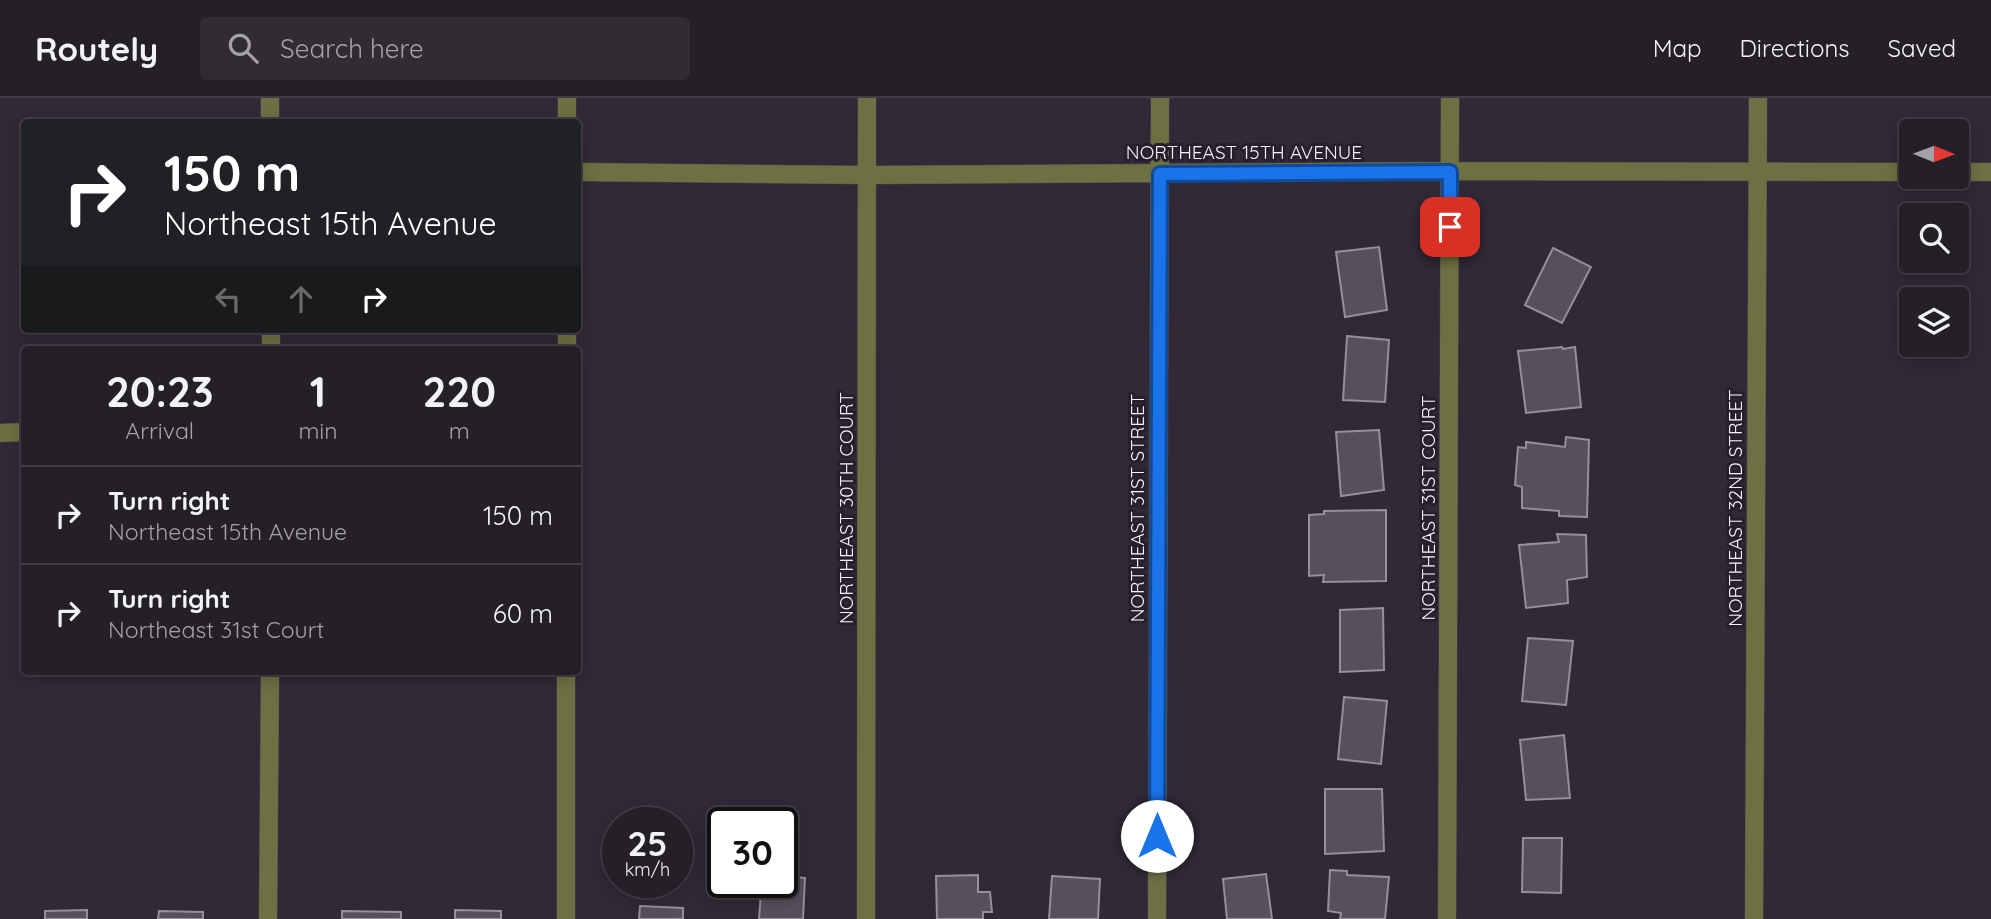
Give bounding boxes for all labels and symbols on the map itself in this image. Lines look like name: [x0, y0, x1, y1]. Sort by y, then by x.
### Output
north arrow: [1899, 119, 1969, 189]
street label: NORTHEAST 15TH AVENUE: [1126, 140, 1362, 164]
pin: [1420, 197, 1480, 257]
street label: NORTHEAST 32ND STREET: [1723, 389, 1747, 627]
street label: NORTHEAST 30TH COURT: [834, 392, 858, 624]
street label: NORTHEAST 31ST STREET: [1125, 394, 1149, 622]
street label: NORTHEAST 31ST COURT: [1416, 395, 1440, 621]
position arrow: [1120, 799, 1194, 873]
speed limit sign: 30: [707, 807, 798, 898]

